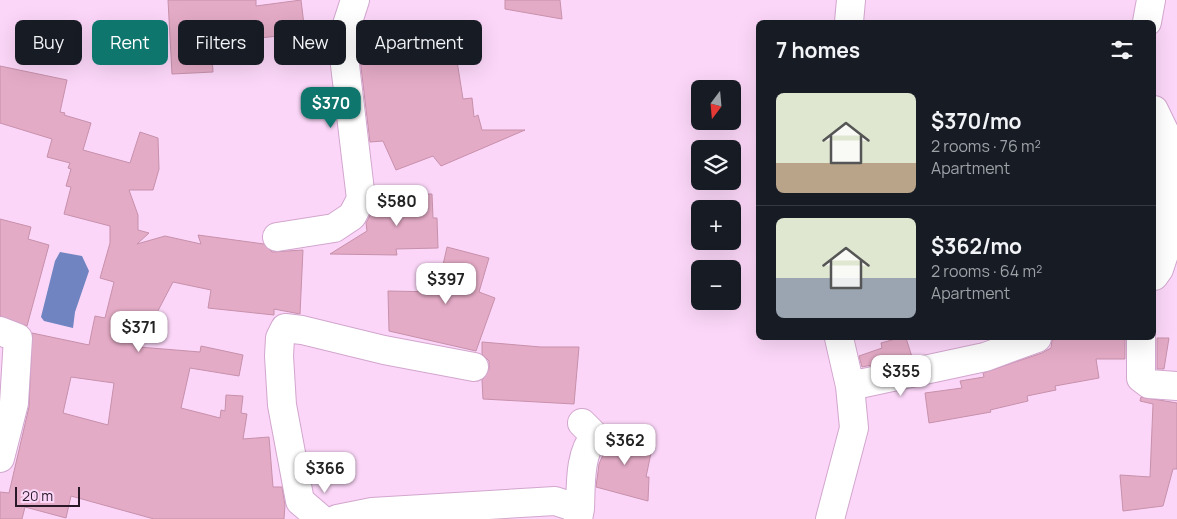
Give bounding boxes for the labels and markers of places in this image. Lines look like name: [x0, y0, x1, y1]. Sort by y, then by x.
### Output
pin: $370: [301, 86, 361, 129]
pin: $580: [367, 184, 427, 227]
pin: $397: [416, 262, 476, 305]
pin: $371: [109, 310, 169, 353]
pin: $355: [871, 354, 931, 397]
pin: $362: [595, 424, 655, 466]
pin: $366: [295, 452, 355, 494]

